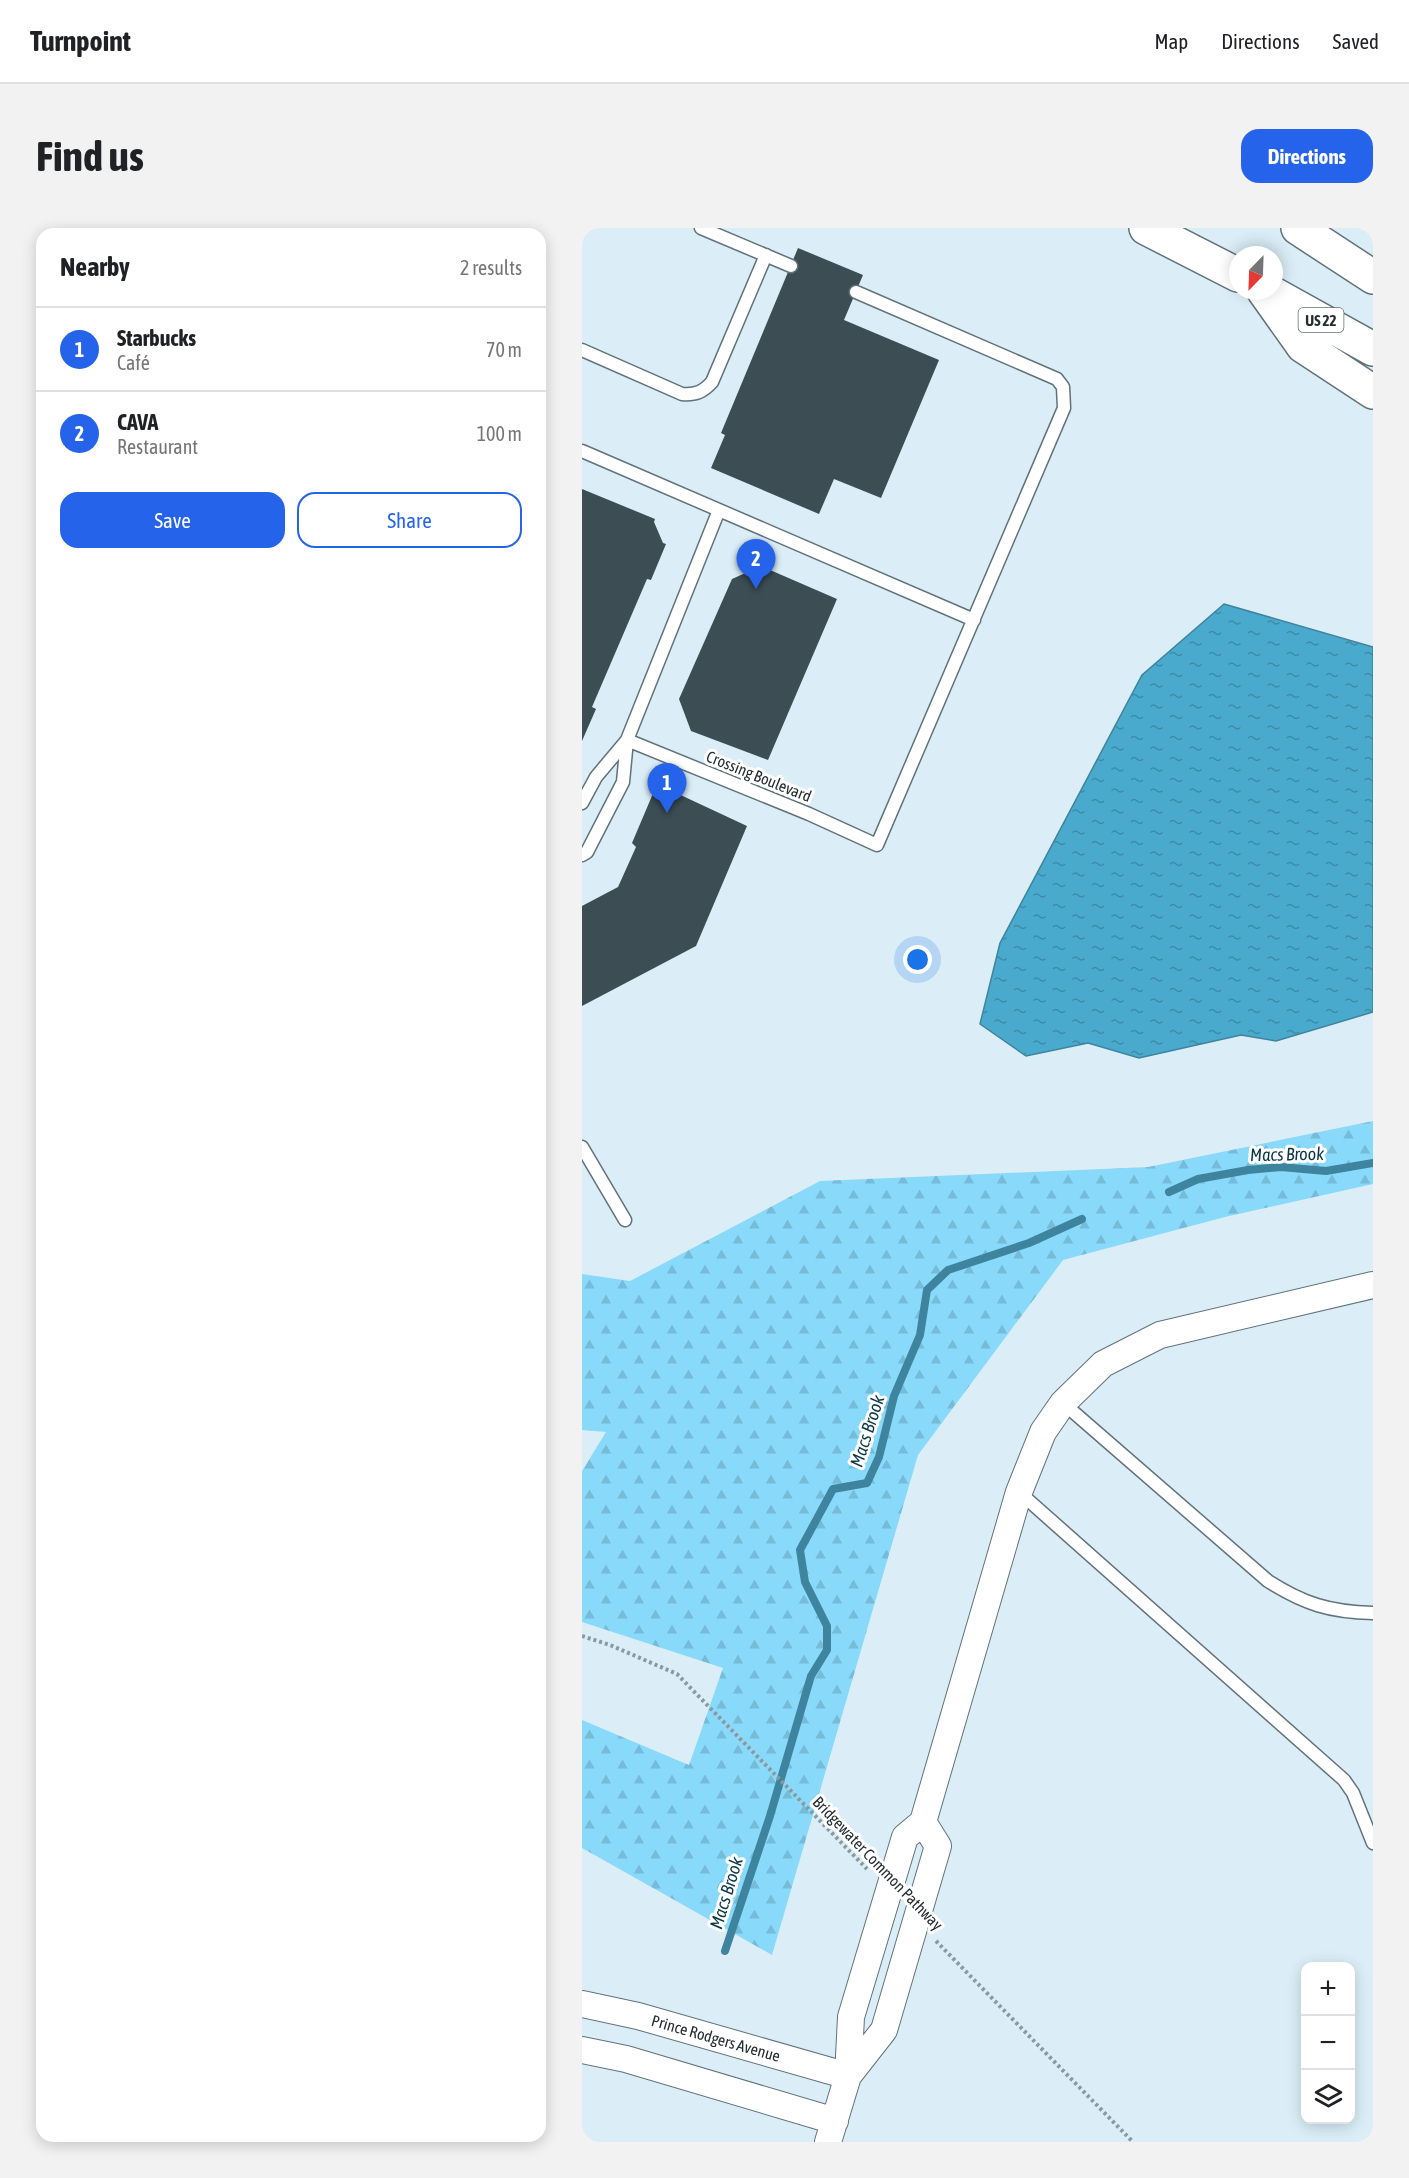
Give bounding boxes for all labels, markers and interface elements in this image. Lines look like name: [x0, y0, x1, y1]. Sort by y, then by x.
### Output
text: Turnpoint: [30, 25, 131, 57]
text: Map: [1154, 29, 1188, 53]
text: Directions: [1221, 29, 1300, 53]
text: Saved: [1333, 29, 1379, 53]
button: Directions: [1241, 129, 1373, 183]
text: Find us: [36, 132, 144, 180]
north arrow: [1229, 246, 1283, 300]
text: Nearby: [60, 252, 130, 282]
text: 2 results: [460, 256, 522, 279]
road number: US 22: [1298, 308, 1344, 332]
text: Starbucks: [117, 325, 196, 351]
text: 1: [75, 338, 84, 361]
text: 70 m: [486, 338, 522, 361]
text: Café: [117, 351, 150, 374]
text: CAVA: [117, 409, 158, 435]
text: 2: [75, 422, 84, 445]
text: 100 m: [477, 422, 522, 445]
text: Restaurant: [117, 435, 198, 458]
button: Save: [60, 492, 285, 548]
button: Share: [297, 492, 522, 548]
pin: 2: [736, 540, 776, 589]
street label: Crossing Boulevard: [704, 747, 814, 806]
pin: 1: [648, 764, 686, 813]
your location: [903, 945, 932, 974]
water label: Macs Brook: [1250, 1143, 1325, 1165]
water label: Macs Brook: [846, 1392, 889, 1469]
street label: Bridgewater Common Pathway: [809, 1792, 947, 1934]
water label: Macs Brook: [705, 1853, 747, 1931]
map controls: [1301, 1962, 1355, 2124]
button: +: [1301, 1962, 1355, 2016]
street label: Prince Rodgers Avenue: [649, 2011, 782, 2066]
button: −: [1301, 2016, 1355, 2070]
button: layers: [1301, 2070, 1355, 2124]

